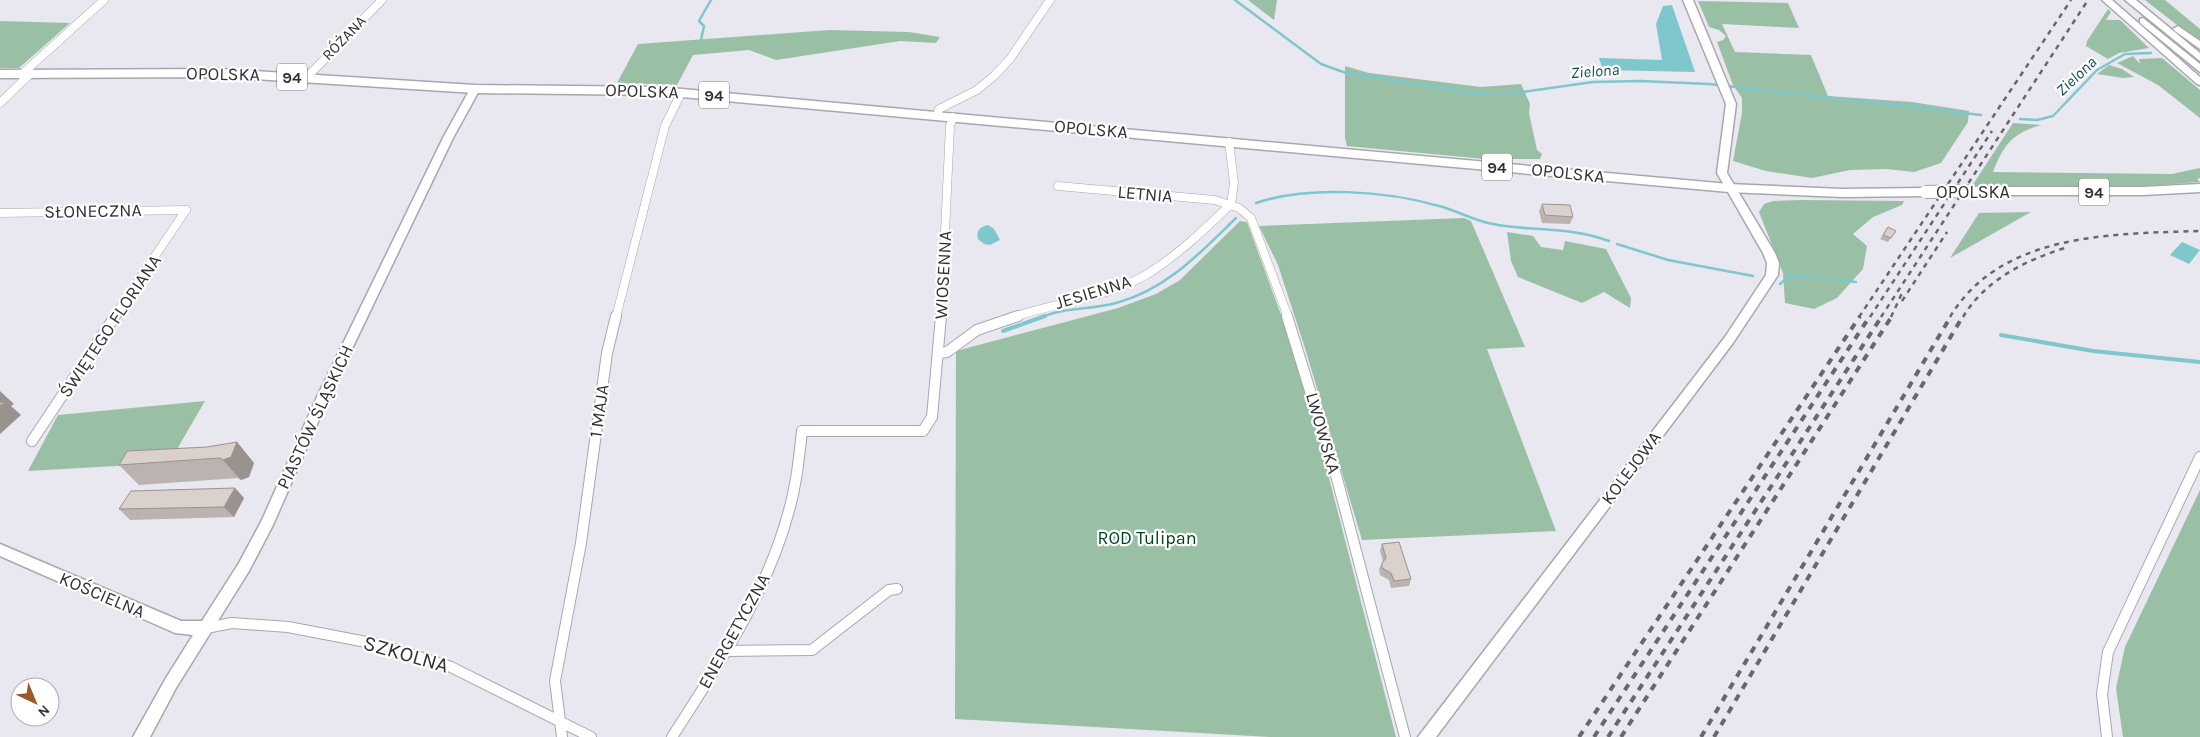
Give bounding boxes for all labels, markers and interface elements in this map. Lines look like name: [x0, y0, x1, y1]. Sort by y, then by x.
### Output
street label: RÓŻANA: [318, 12, 370, 64]
water label: Zielona: [2052, 52, 2100, 100]
water label: Zielona: [1570, 60, 1620, 82]
street label: OPOLSKA: [186, 62, 260, 86]
road number: 94: [277, 64, 307, 90]
street label: OPOLSKA: [605, 79, 679, 103]
road number: 94: [699, 82, 729, 108]
street label: OPOLSKA: [1053, 115, 1129, 143]
road number: 94: [1482, 154, 1512, 180]
street label: OPOLSKA: [1530, 158, 1606, 188]
road number: 94: [2079, 178, 2109, 206]
street label: LETNIA: [1117, 181, 1173, 207]
street label: OPOLSKA: [1936, 181, 2010, 203]
street label: SŁONECZNA: [44, 199, 142, 223]
street label: WIOSENNA: [930, 230, 956, 320]
street label: ŚWIĘTEGO FLORIANA: [53, 250, 166, 401]
street label: JESIENNA: [1052, 270, 1134, 314]
street label: PIASTÓW ŚLĄSKICH: [271, 341, 358, 493]
street label: 1 MAJA: [584, 383, 614, 439]
street label: LWOWSKA: [1301, 390, 1345, 476]
street label: KOLEJOWA: [1596, 427, 1666, 509]
park label: ROD Tulipan: [1097, 527, 1197, 549]
street label: KOŚCIELNA: [56, 566, 148, 623]
street label: ENERGETYCZNA: [693, 570, 775, 692]
street label: SZKOLNA: [361, 630, 451, 678]
north arrow: [10, 677, 60, 727]
text: N: [34, 701, 53, 721]

